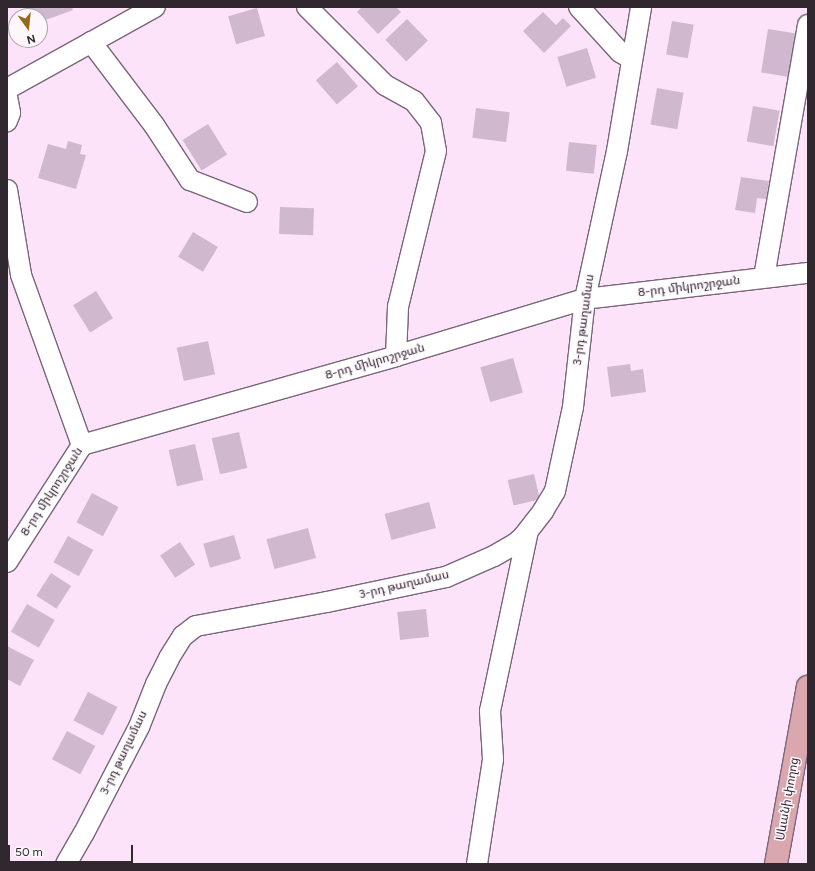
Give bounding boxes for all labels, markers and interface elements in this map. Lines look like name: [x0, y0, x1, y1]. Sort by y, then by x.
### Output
north arrow: [8, 8, 48, 48]
text: N: [25, 32, 37, 46]
street label: 3-րդ թաղամաս: [570, 273, 598, 367]
street label: 8-րդ միկրոշրջան: [637, 274, 741, 300]
street label: 8-րդ միկրոշրջան: [324, 341, 426, 383]
street label: 8-րդ միկրոշրջան: [18, 445, 86, 539]
street label: 3-րդ թաղամաս: [358, 568, 450, 602]
street label: 3-րդ թաղամաս: [97, 708, 151, 798]
street label: Սևանի փողոց: [774, 756, 802, 842]
scale bar: [10, 837, 135, 863]
text: 50 m: [15, 845, 43, 859]

